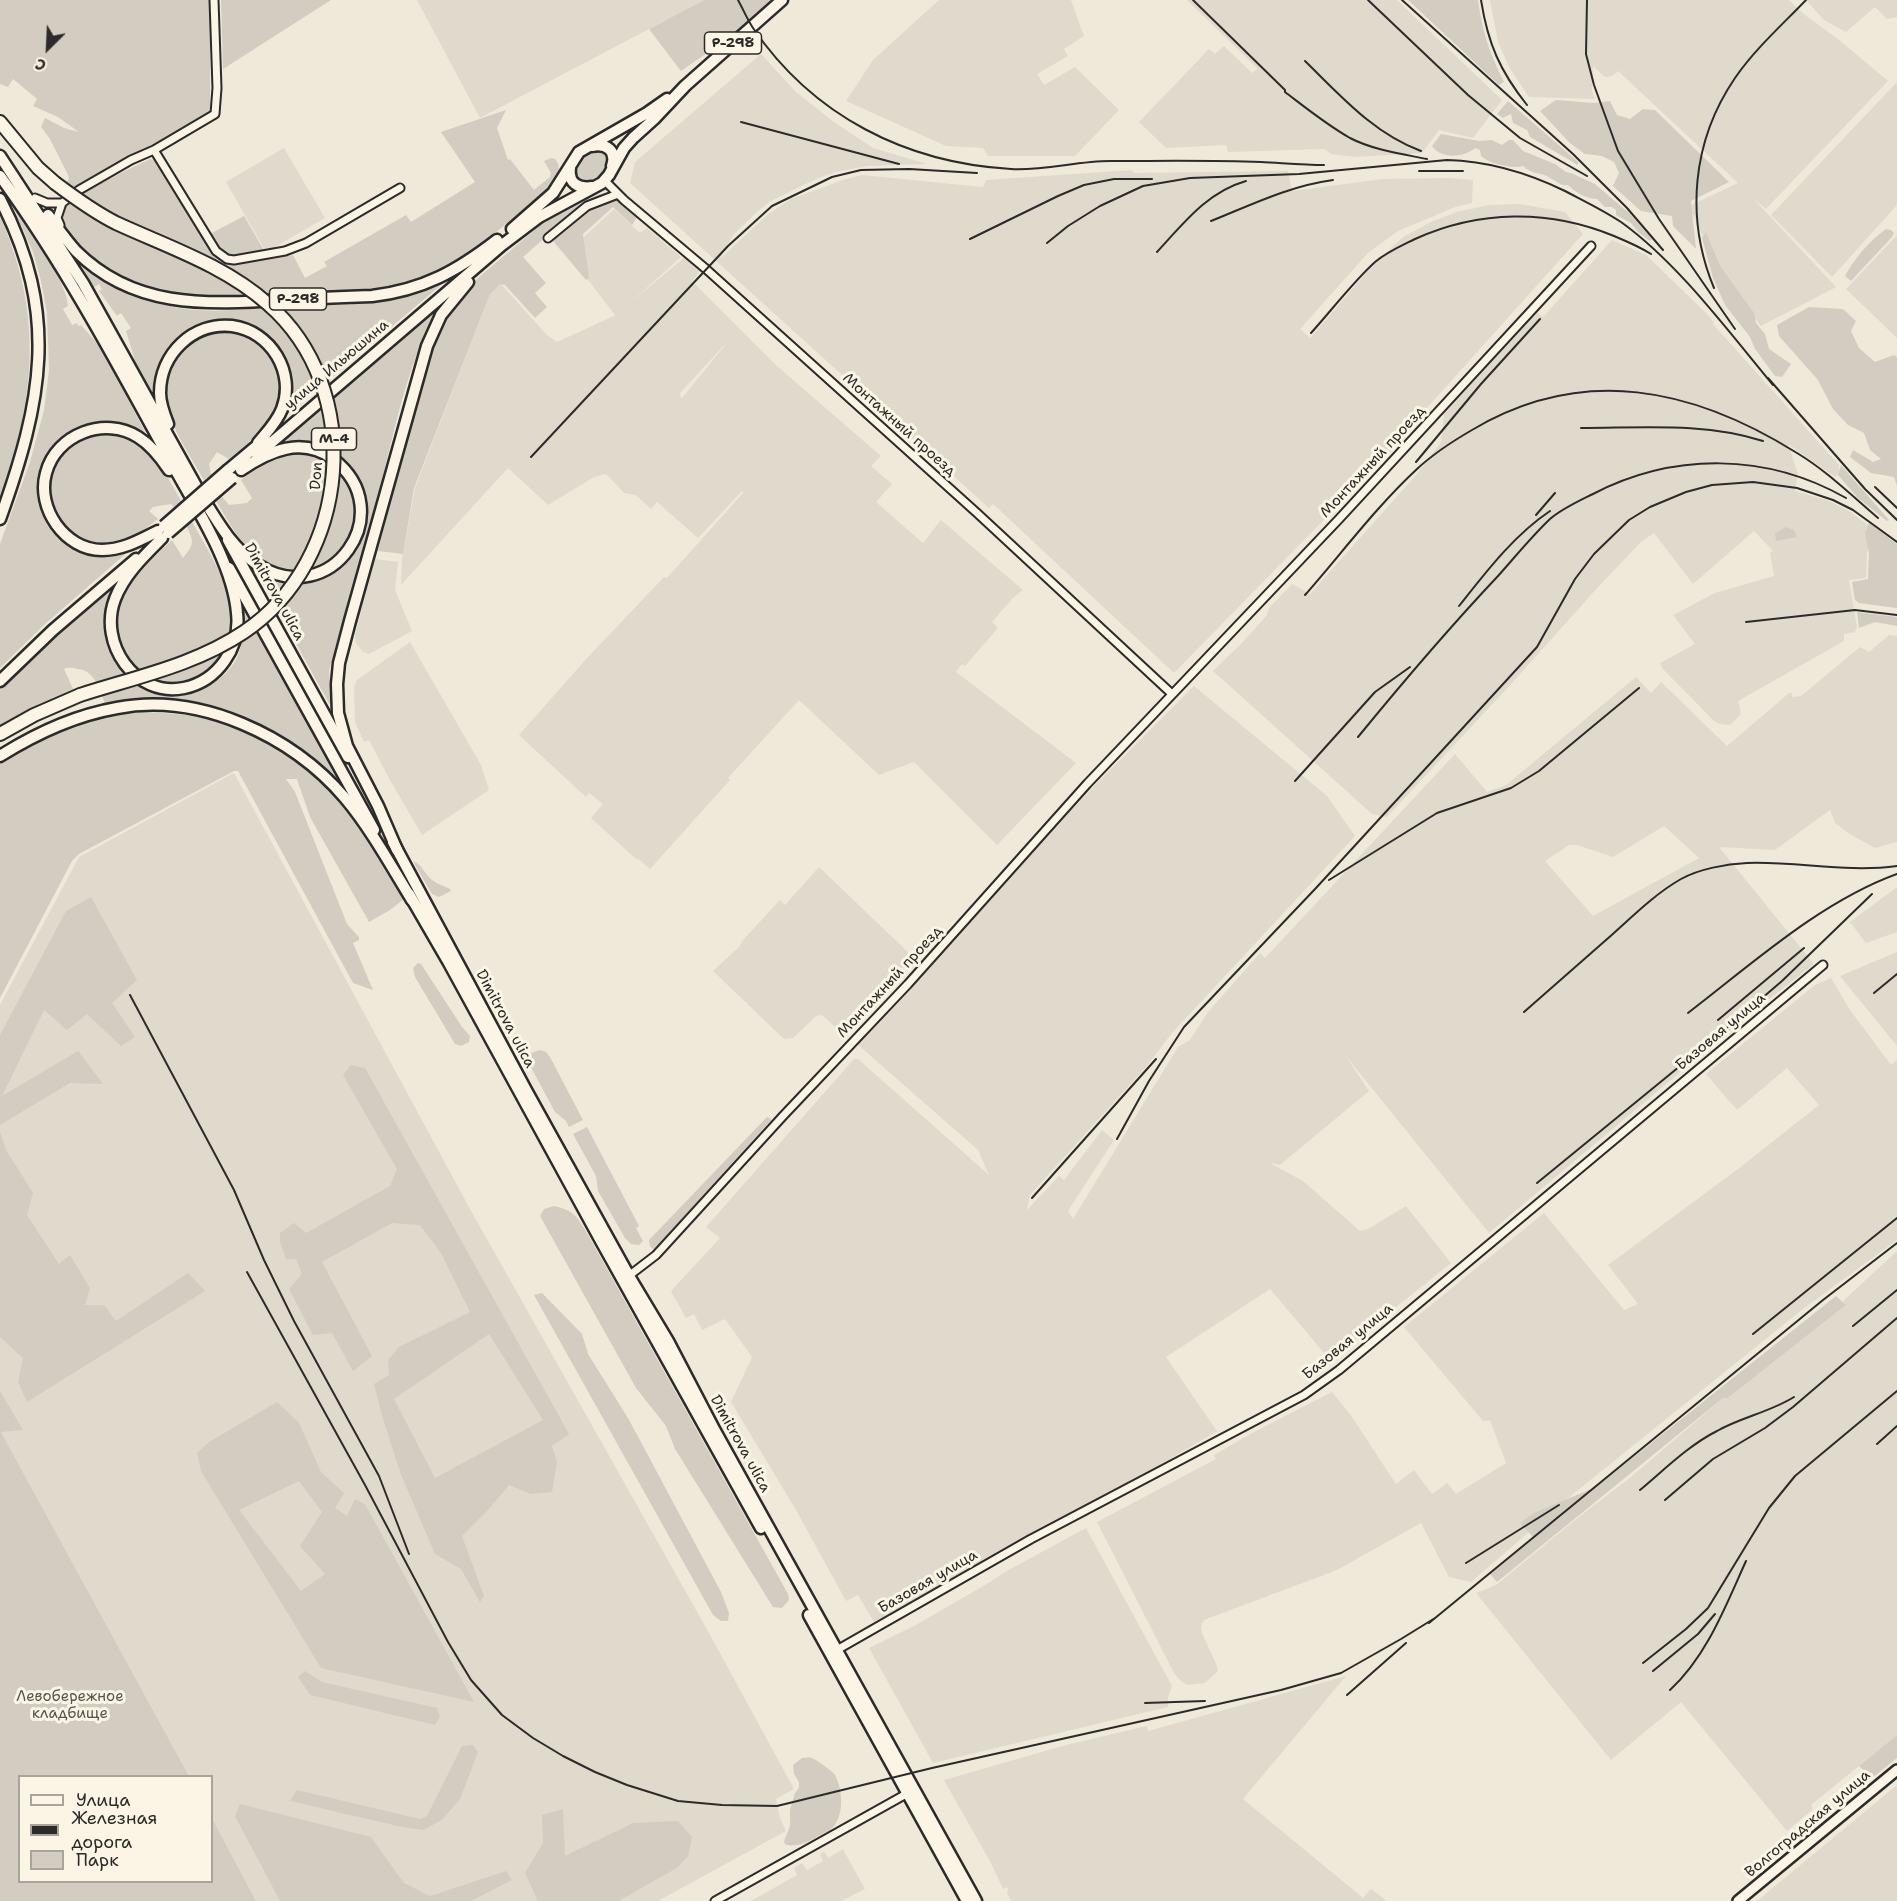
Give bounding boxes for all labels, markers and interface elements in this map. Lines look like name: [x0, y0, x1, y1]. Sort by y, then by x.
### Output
north arrow: [18, 18, 78, 78]
road number: Р-298: [704, 32, 762, 54]
text: С: [32, 53, 49, 76]
road number: Р-298: [270, 288, 326, 310]
street label: улица Ильюшина: [281, 316, 393, 414]
street label: Монтажный проезд: [839, 369, 959, 481]
street label: Монтажный проезд: [1316, 402, 1430, 522]
road number: М-4: [312, 428, 356, 450]
street label: Don: [307, 461, 327, 491]
street label: Dimitrova ulica: [240, 540, 308, 644]
street label: Монтажный проезд: [833, 922, 947, 1042]
street label: Dimitrova ulica: [472, 967, 538, 1071]
street label: Базовая улица: [1673, 989, 1769, 1075]
street label: Базовая улица: [1299, 1300, 1397, 1384]
street label: Dimitrova ulica: [706, 1392, 774, 1496]
street label: Базовая улица: [875, 1546, 981, 1618]
park label: Левобережное кладбище: [16, 1688, 124, 1723]
street label: Волгоградская улица: [1742, 1766, 1874, 1882]
legend: [18, 1775, 213, 1883]
text: Улица: [76, 1788, 130, 1812]
text: Железная дорога: [71, 1806, 157, 1854]
text: Парк: [76, 1848, 119, 1872]

